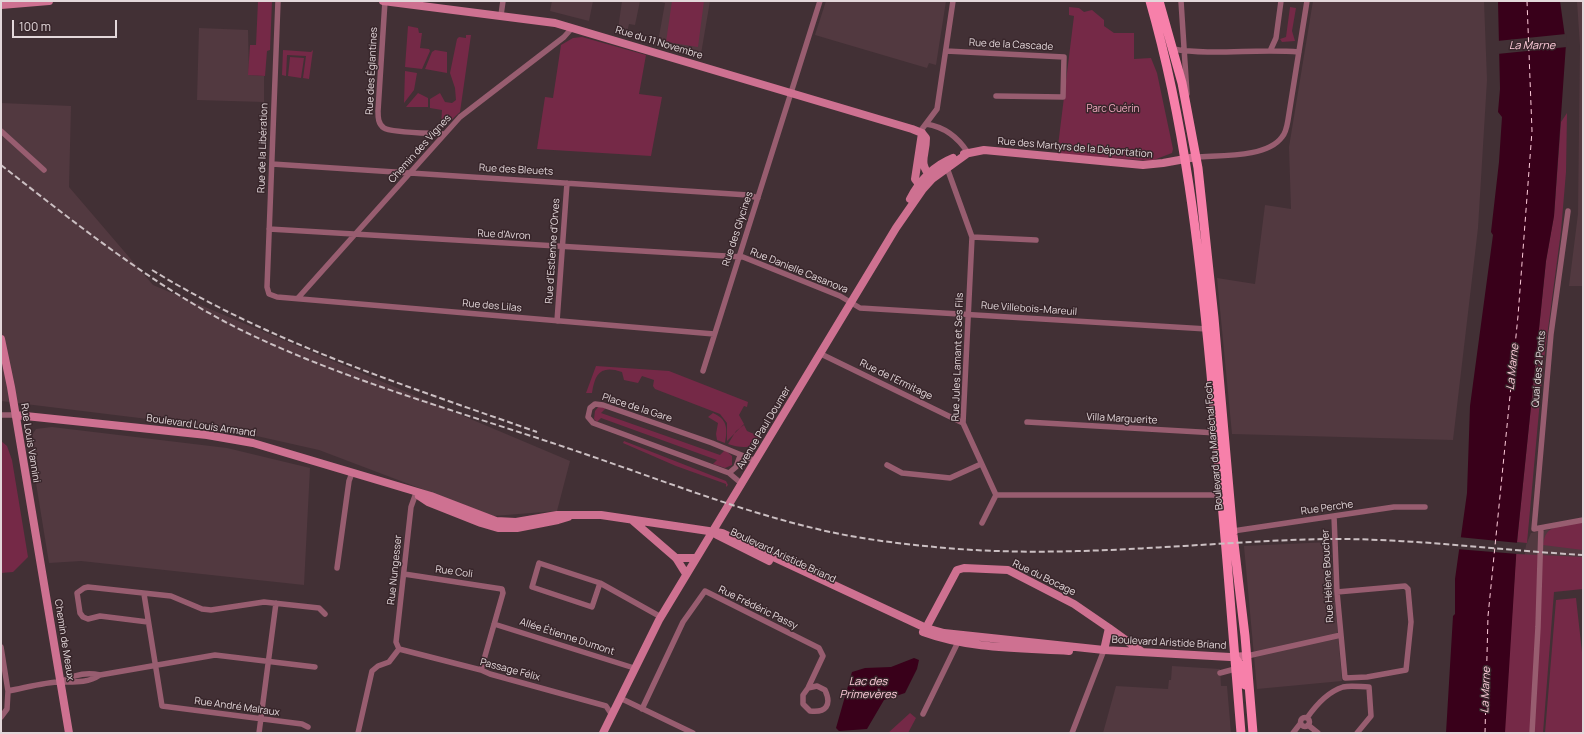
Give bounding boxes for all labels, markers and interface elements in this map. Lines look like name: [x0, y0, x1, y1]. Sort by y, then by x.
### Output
scale bar: [14, 12, 119, 38]
text: 100 m: [19, 18, 51, 35]
street label: Rue du 11 Novembre: [614, 24, 704, 62]
street label: Rue des Églantines: [364, 27, 380, 115]
street label: Rue de la Cascade: [968, 37, 1054, 53]
water label: La Marne: [1509, 39, 1555, 53]
street label: Rue de la Libération: [255, 103, 271, 193]
park label: Parc Guérin: [1086, 103, 1140, 115]
street label: Chemin des Vignes: [386, 112, 454, 186]
street label: Rue des Martyrs de la Déportation: [997, 135, 1153, 161]
street label: Rue des Bleuets: [479, 162, 553, 178]
street label: Rue des Glycines: [720, 190, 756, 268]
street label: Rue d'Estienne d'Orves: [543, 198, 563, 304]
street label: Rue d'Avron: [477, 228, 531, 242]
street label: Rue Danielle Casanova: [748, 246, 850, 296]
street label: Rue Jules Lamant et Ses Fils: [950, 292, 966, 422]
street label: Rue des Lilas: [462, 297, 522, 315]
street label: Rue Villebois-Mareuil: [981, 300, 1077, 318]
street label: Quai des 2 Ponts: [1530, 330, 1548, 408]
water label: La Marne: [1504, 343, 1522, 391]
street label: Rue de l'Ermitage: [858, 357, 934, 403]
street label: Boulevard du Maréchal Foch: [1202, 381, 1226, 511]
street label: Avenue Paul Doumer: [735, 384, 793, 472]
street label: Place de la Gare: [601, 391, 673, 425]
street label: Rue Louis Vannini: [18, 402, 42, 484]
street label: Villa Marguerite: [1086, 411, 1158, 427]
street label: Boulevard Louis Armand: [146, 412, 256, 440]
street label: Rue Perche: [1300, 498, 1354, 518]
street label: Boulevard Aristide Briand: [728, 526, 838, 586]
street label: Rue Hélène Boucher: [1320, 529, 1336, 623]
street label: Rue Nungesser: [385, 534, 405, 606]
street label: Rue du Bocage: [1010, 558, 1078, 598]
street label: Rue Coli: [434, 563, 474, 581]
street label: Rue Frédéric Passy: [716, 584, 800, 632]
street label: Chemin de Meaux: [52, 598, 76, 682]
street label: Allée Étienne Dumont: [518, 616, 616, 658]
street label: Boulevard Aristide Briand: [1111, 634, 1227, 652]
street label: Passage Félix: [479, 656, 541, 684]
water label: La Marne: [1479, 667, 1493, 713]
water label: Lac des Primevères: [840, 675, 896, 701]
street label: Rue André Malraux: [193, 695, 281, 719]

